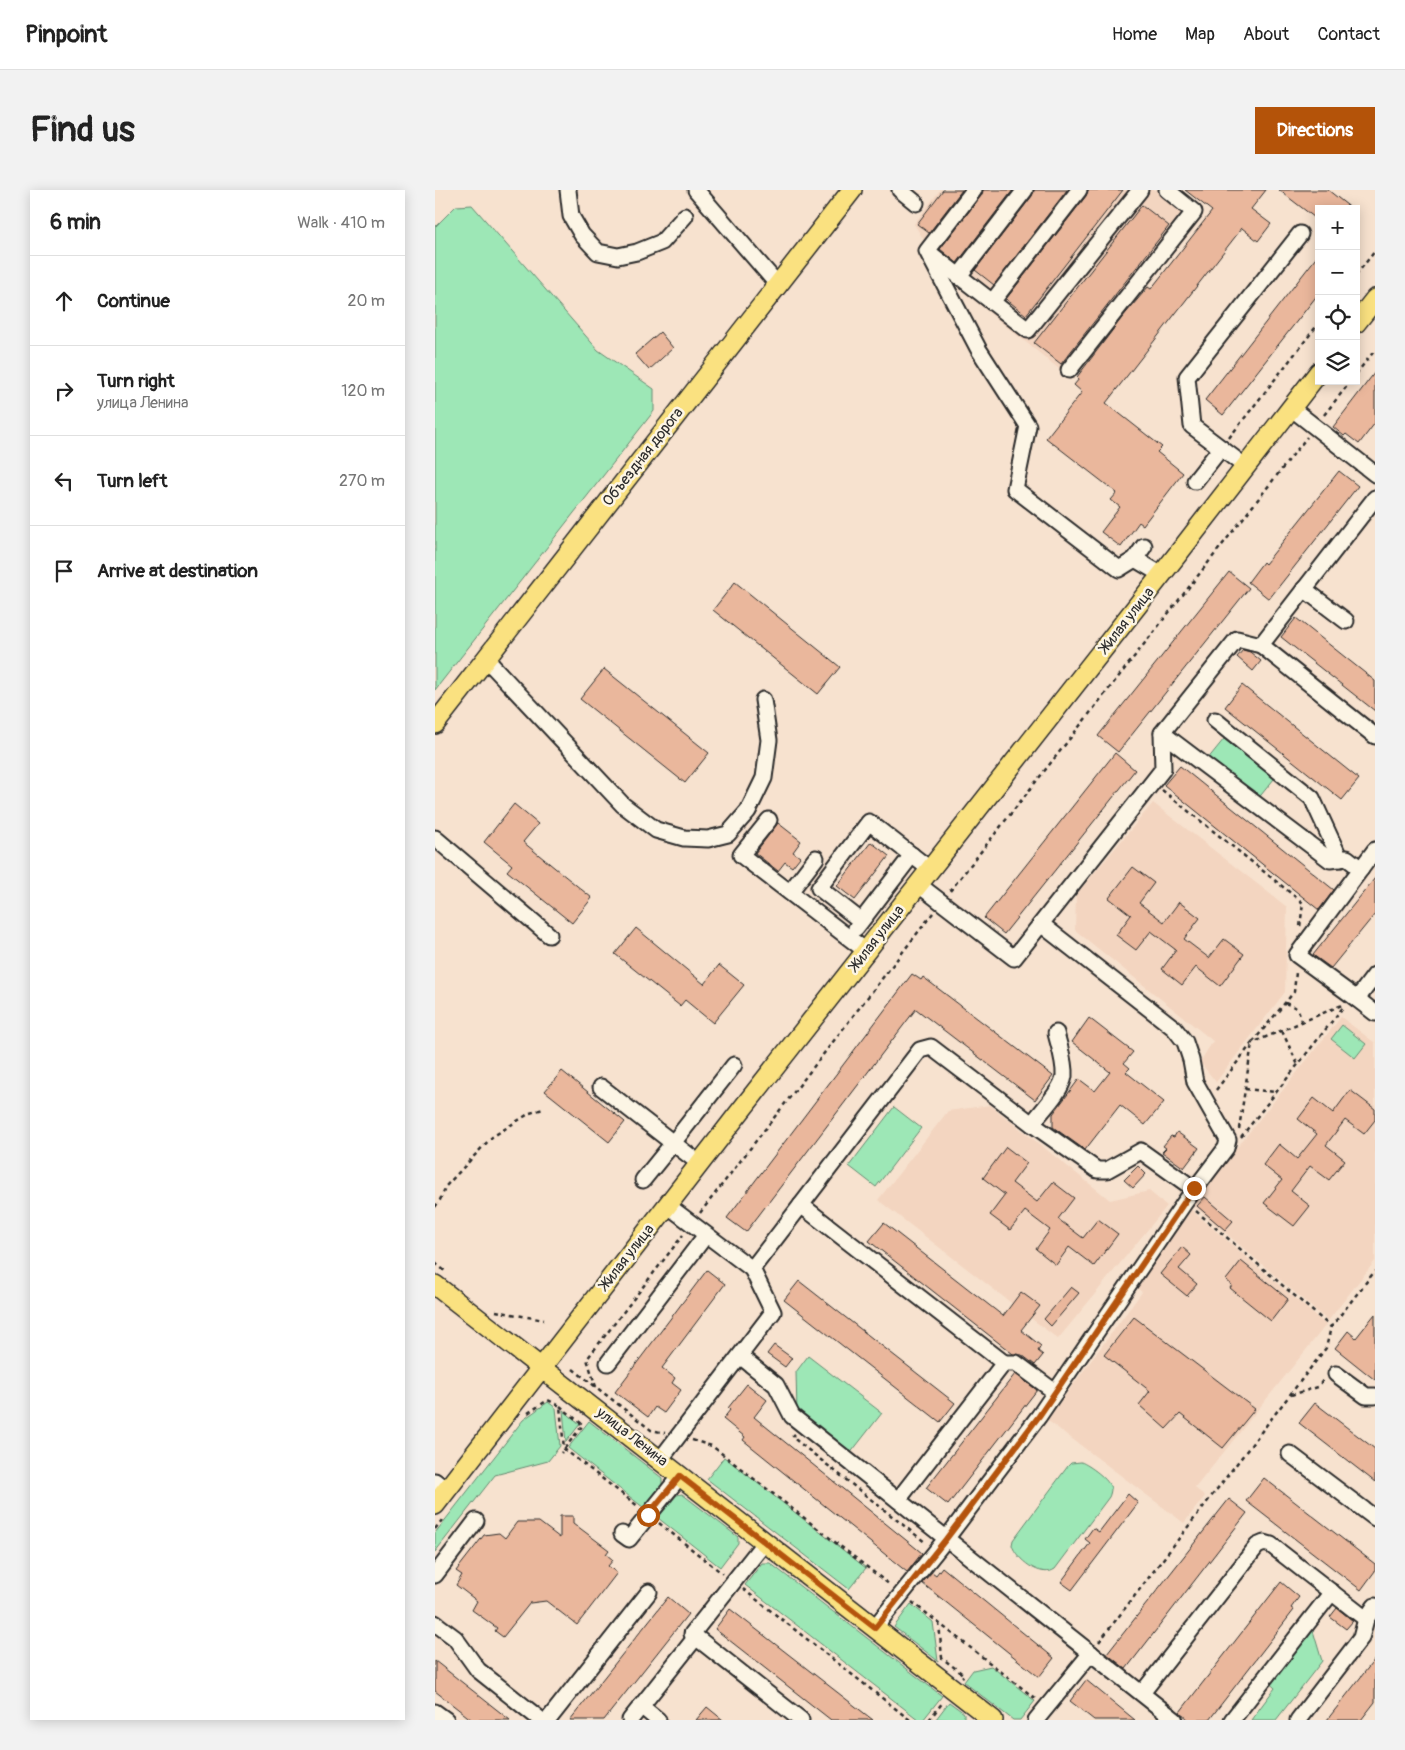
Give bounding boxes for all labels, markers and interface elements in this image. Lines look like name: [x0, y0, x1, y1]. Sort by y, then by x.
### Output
text: Pinpoint: [25, 20, 107, 49]
text: Home: [1112, 23, 1157, 46]
text: Map: [1185, 23, 1215, 46]
text: About: [1243, 23, 1289, 46]
text: Contact: [1317, 23, 1380, 46]
button: Directions: [1255, 107, 1375, 154]
text: Find us: [30, 108, 135, 152]
map controls: [1315, 205, 1360, 385]
button: +: [1315, 205, 1360, 250]
text: 6 min: [50, 209, 101, 236]
text: Walk · 410 m: [297, 213, 385, 233]
button: −: [1315, 250, 1360, 295]
icon: ahead: [50, 287, 78, 315]
text: Continue: [97, 289, 170, 313]
text: 20 m: [347, 291, 385, 311]
button: locate: [1315, 295, 1360, 340]
button: layers: [1315, 340, 1360, 385]
text: Turn right: [97, 369, 175, 393]
icon: right: [50, 377, 78, 405]
text: 120 m: [341, 381, 385, 401]
text: улица Ленина: [97, 393, 188, 413]
street label: Объездная дорога: [599, 404, 687, 510]
icon: left: [50, 467, 78, 495]
text: Turn left: [97, 469, 167, 493]
text: 270 m: [339, 471, 385, 491]
icon: arrive: [50, 557, 78, 585]
text: Arrive at destination: [97, 559, 258, 583]
street label: Жилая улица: [1094, 583, 1159, 658]
street label: Жилая улица: [844, 901, 909, 976]
route end: [1183, 1177, 1206, 1200]
street label: Жилая улица: [594, 1220, 659, 1295]
street label: улица Ленина: [592, 1403, 672, 1471]
route start: [637, 1504, 660, 1527]

